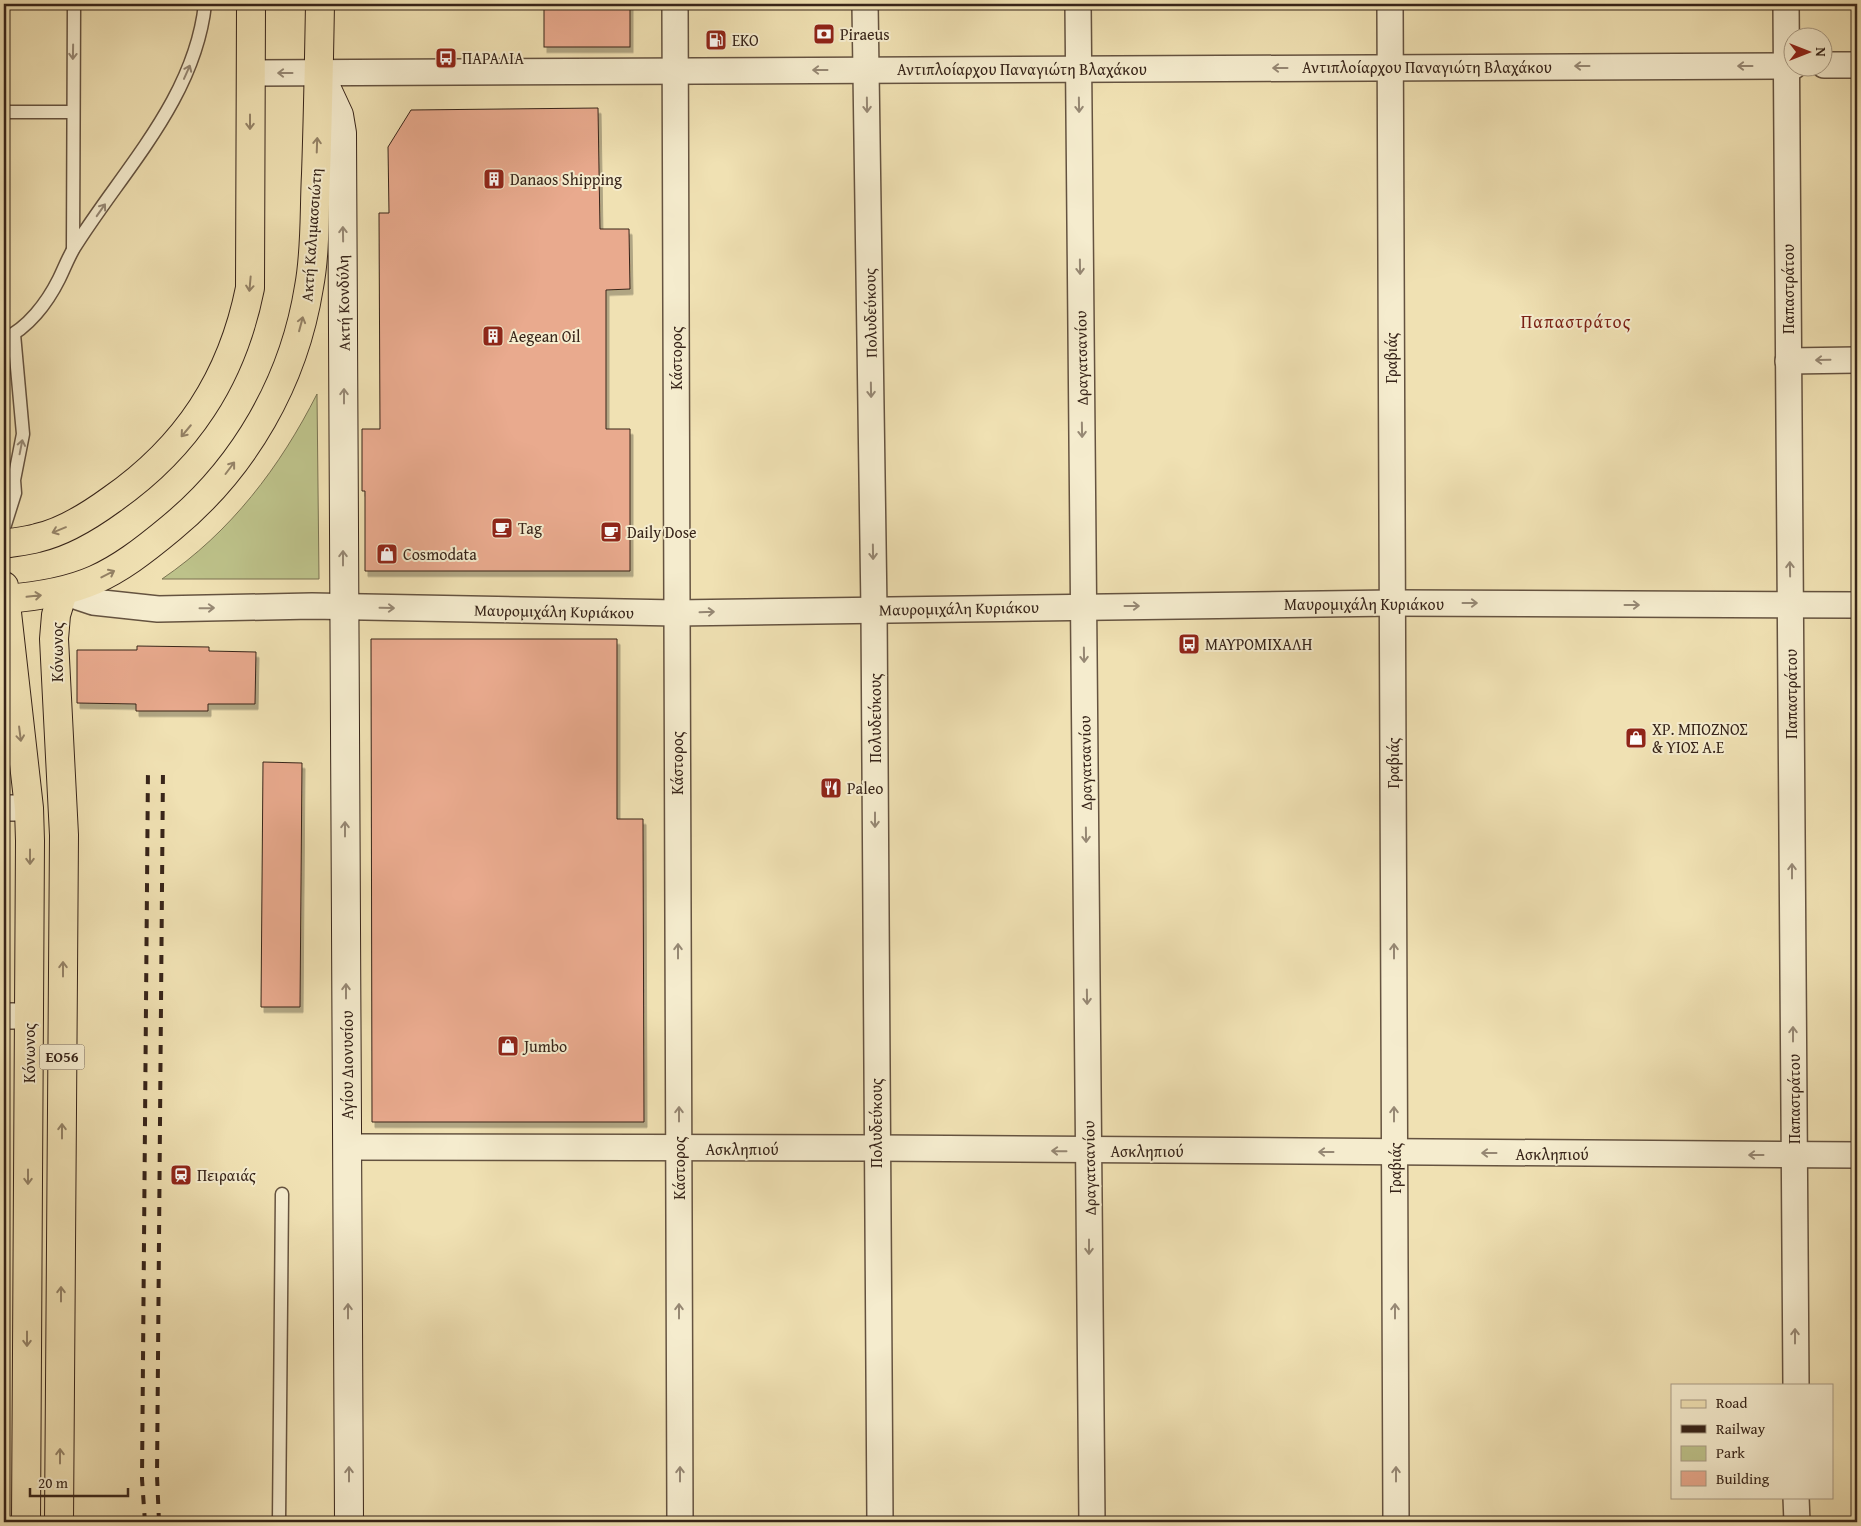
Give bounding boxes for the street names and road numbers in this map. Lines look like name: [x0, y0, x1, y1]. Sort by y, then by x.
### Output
street label: Αντιπλοίαρχου Παναγιώτη Βλαχάκου: [1302, 55, 1552, 79]
street label: Αντιπλοίαρχου Παναγιώτη Βλαχάκου: [897, 57, 1147, 81]
street label: Ακτή Καλιμασσιώτη: [294, 167, 328, 303]
street label: Παπαστράτου: [1776, 244, 1800, 334]
street label: Ακτή Κονδύλη: [330, 255, 356, 351]
street label: Πολυδεύκους: [857, 268, 883, 358]
street label: Δραγατσανίου: [1068, 310, 1094, 406]
street label: Κάστορος: [664, 326, 688, 390]
street label: Γραβιάς: [1379, 332, 1403, 384]
street label: Μαυρομιχάλη Κυριάκου: [1284, 592, 1444, 616]
street label: Μαυρομιχάλη Κυριάκου: [879, 595, 1039, 621]
street label: Μαυρομιχάλη Κυριάκου: [474, 598, 634, 624]
street label: Κόνωνος: [45, 622, 69, 682]
street label: Παπαστράτου: [1779, 649, 1803, 739]
street label: Πολυδεύκους: [863, 673, 887, 763]
street label: Δραγατσανίου: [1072, 715, 1098, 811]
street label: Κάστορος: [665, 731, 689, 795]
street label: Γραβιάς: [1381, 737, 1405, 789]
street label: Αγίου Διονυσίου: [335, 1011, 359, 1119]
street label: Κόνωνος: [17, 1023, 41, 1083]
road number: ΕΟ56: [40, 1044, 84, 1070]
street label: Παπαστράτου: [1782, 1054, 1806, 1144]
street label: Πολυδεύκους: [864, 1078, 888, 1168]
street label: Δραγατσανίου: [1076, 1120, 1102, 1216]
street label: Κάστορος: [667, 1136, 691, 1200]
street label: Ασκληπιού: [705, 1137, 779, 1161]
street label: Ασκληπιού: [1110, 1139, 1184, 1163]
street label: Γραβιάς: [1383, 1142, 1407, 1194]
street label: Ασκληπιού: [1515, 1142, 1589, 1166]

